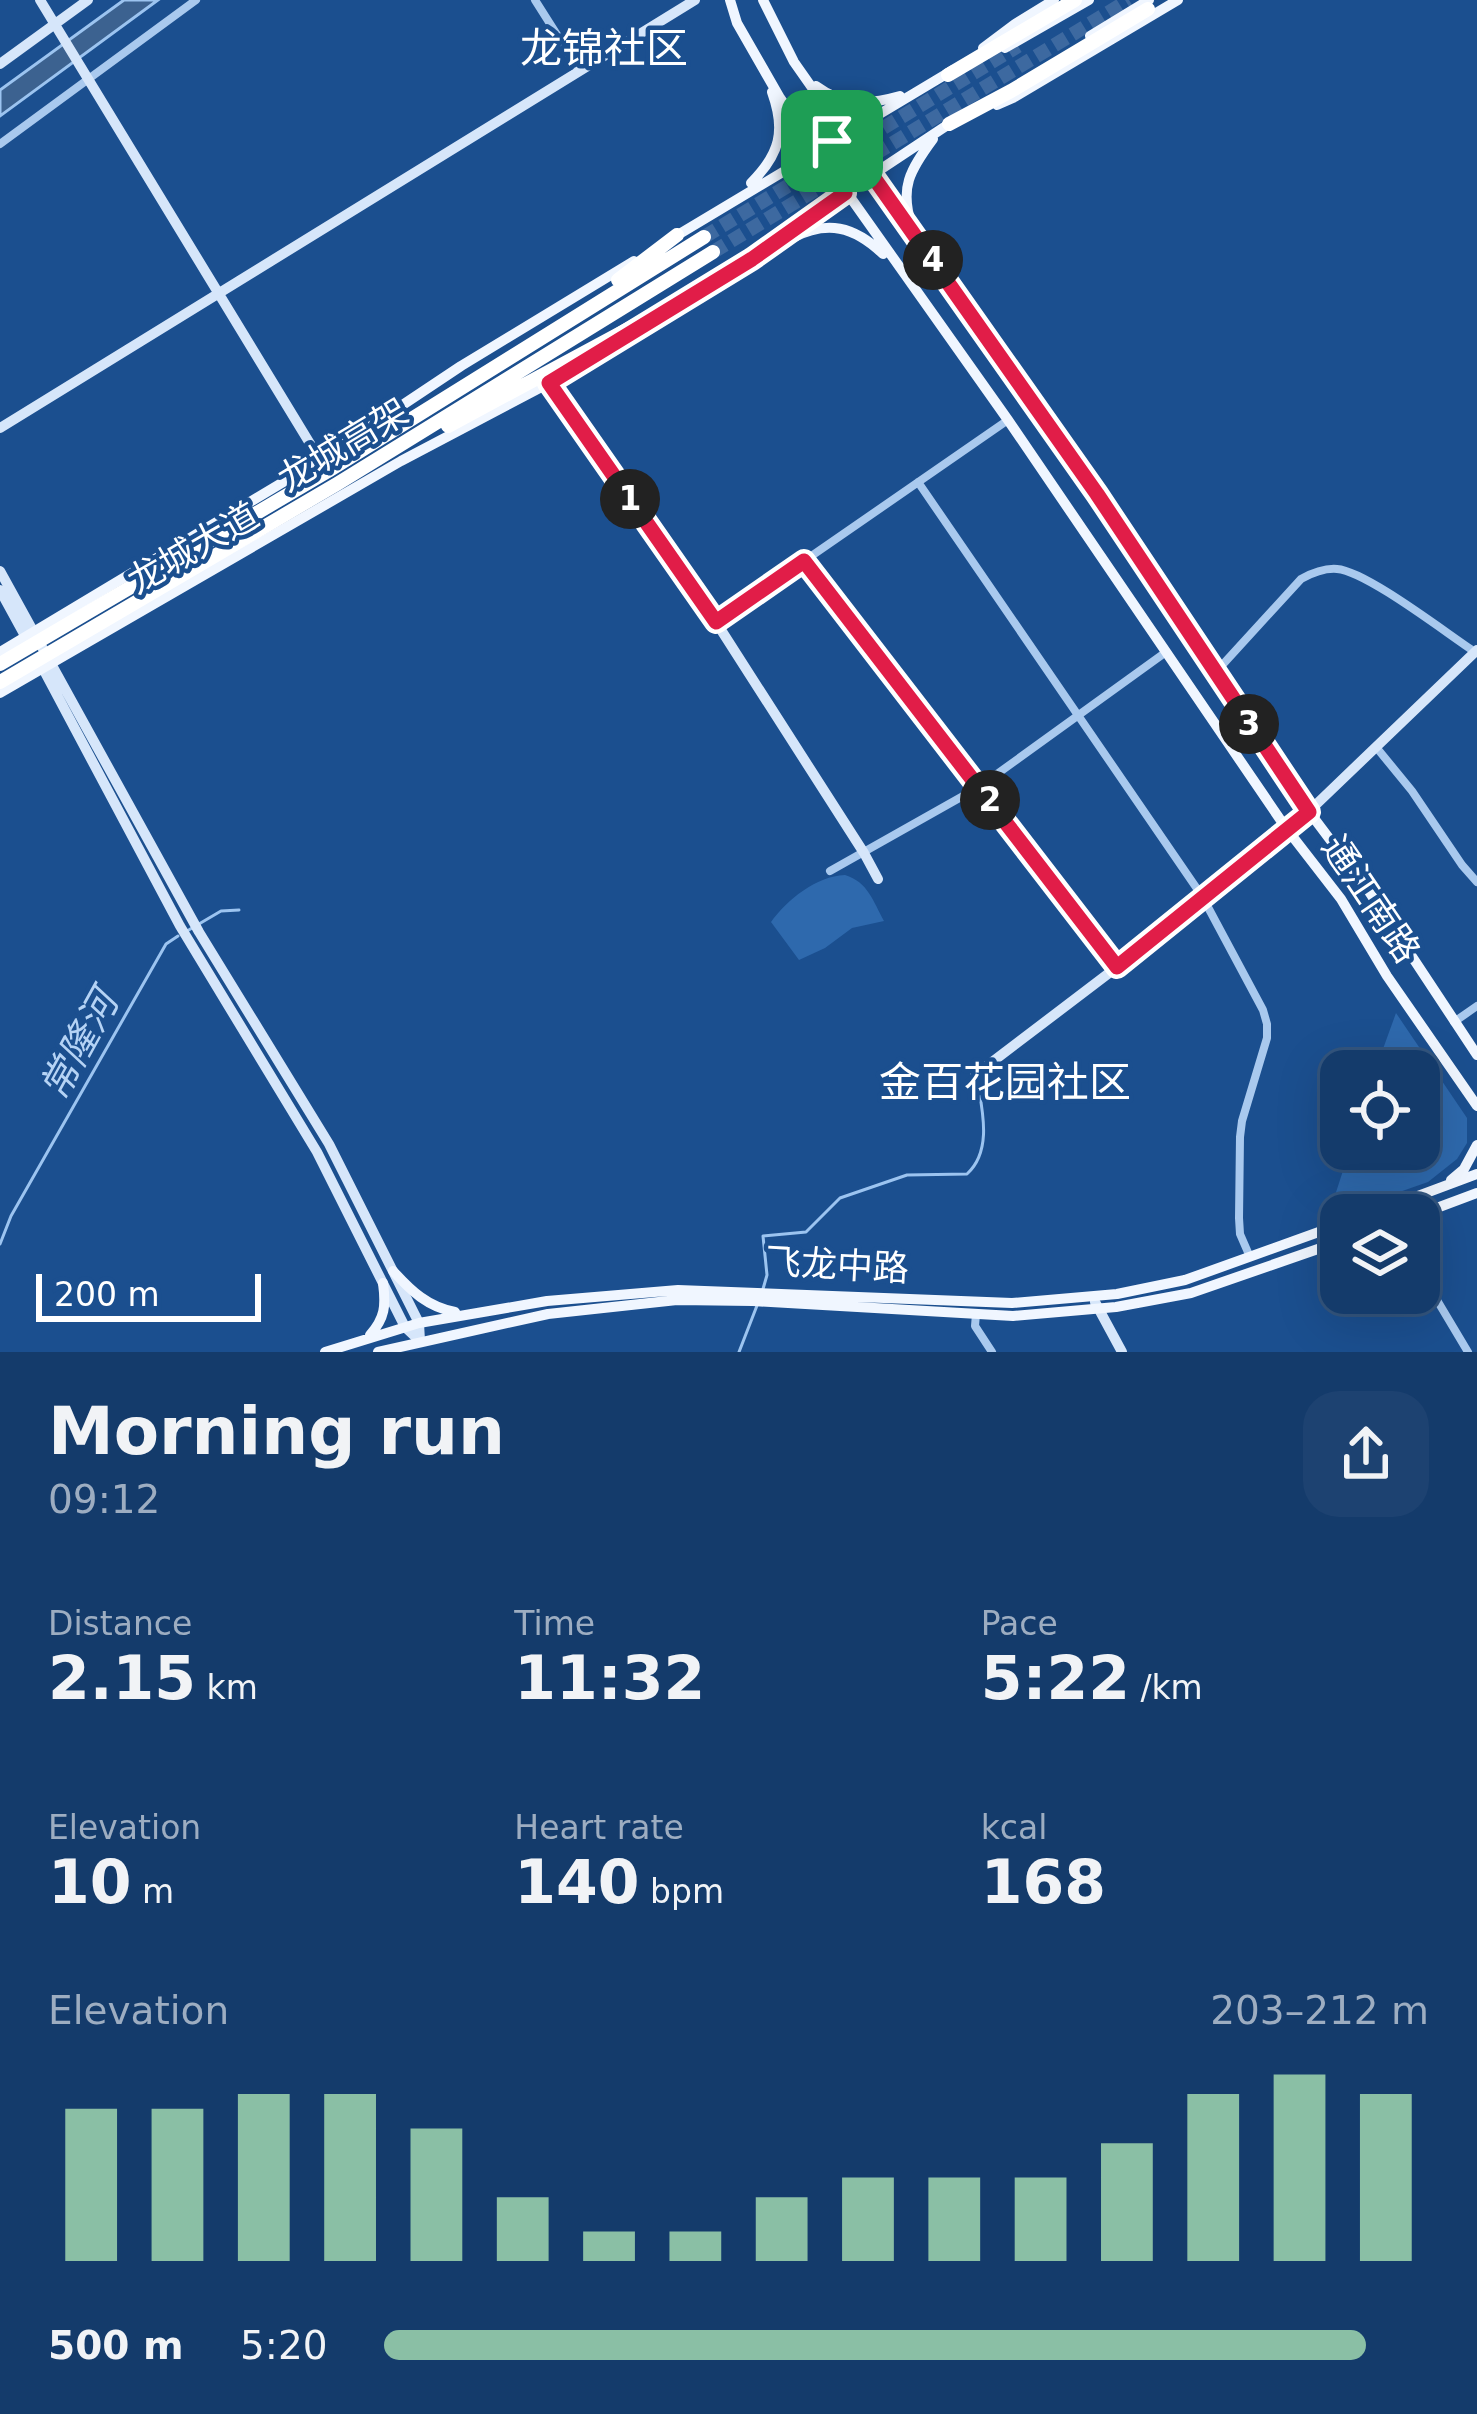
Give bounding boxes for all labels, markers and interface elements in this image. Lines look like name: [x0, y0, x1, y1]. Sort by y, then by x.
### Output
district label: 龙锦社区: [520, 24, 688, 73]
pin: [781, 90, 883, 192]
icon: arrive: [799, 108, 865, 174]
pin: 4: [903, 230, 963, 290]
text: 4: [922, 240, 944, 279]
street label: 龙城高架: [271, 390, 415, 500]
pin: 1: [600, 469, 660, 529]
text: 1: [619, 479, 641, 518]
street label: 龙城大道: [120, 494, 266, 602]
pin: 3: [1219, 694, 1279, 754]
text: 3: [1238, 704, 1260, 743]
pin: 2: [960, 770, 1020, 830]
text: 2: [979, 780, 1001, 819]
street label: 通江南路: [1314, 828, 1428, 970]
water label: 常隆河: [31, 977, 130, 1107]
map controls: [1320, 1050, 1440, 1314]
button: locate: [1320, 1050, 1440, 1170]
district label: 金百花园社区: [879, 1058, 1131, 1107]
button: layers: [1320, 1194, 1440, 1314]
street label: 飞龙中路: [764, 1241, 910, 1289]
scale bar: [36, 1268, 261, 1321]
text: 200 m: [54, 1275, 160, 1314]
button: share: [1303, 1391, 1429, 1517]
text: Morning run: [48, 1393, 505, 1470]
text: 09:12: [48, 1477, 160, 1522]
text: Distance: [48, 1604, 192, 1643]
text: Time: [514, 1604, 595, 1643]
text: Pace: [981, 1604, 1058, 1643]
text: 2.15: [48, 1643, 196, 1713]
text: 11:32: [514, 1643, 705, 1713]
text: 5:22: [981, 1643, 1130, 1713]
text: km: [196, 1668, 258, 1707]
text: /km: [1130, 1668, 1203, 1707]
text: Elevation: [48, 1808, 201, 1847]
text: Heart rate: [514, 1808, 684, 1847]
text: kcal: [981, 1808, 1047, 1847]
text: 10: [48, 1847, 132, 1917]
text: 140: [514, 1847, 640, 1917]
text: 168: [981, 1847, 1106, 1917]
text: m: [132, 1872, 174, 1911]
text: bpm: [640, 1872, 724, 1911]
text: Elevation: [48, 1988, 229, 2033]
text: 203–212 m: [1210, 1988, 1429, 2033]
text: 500 m: [48, 2323, 184, 2368]
text: 5:20: [240, 2323, 328, 2368]

